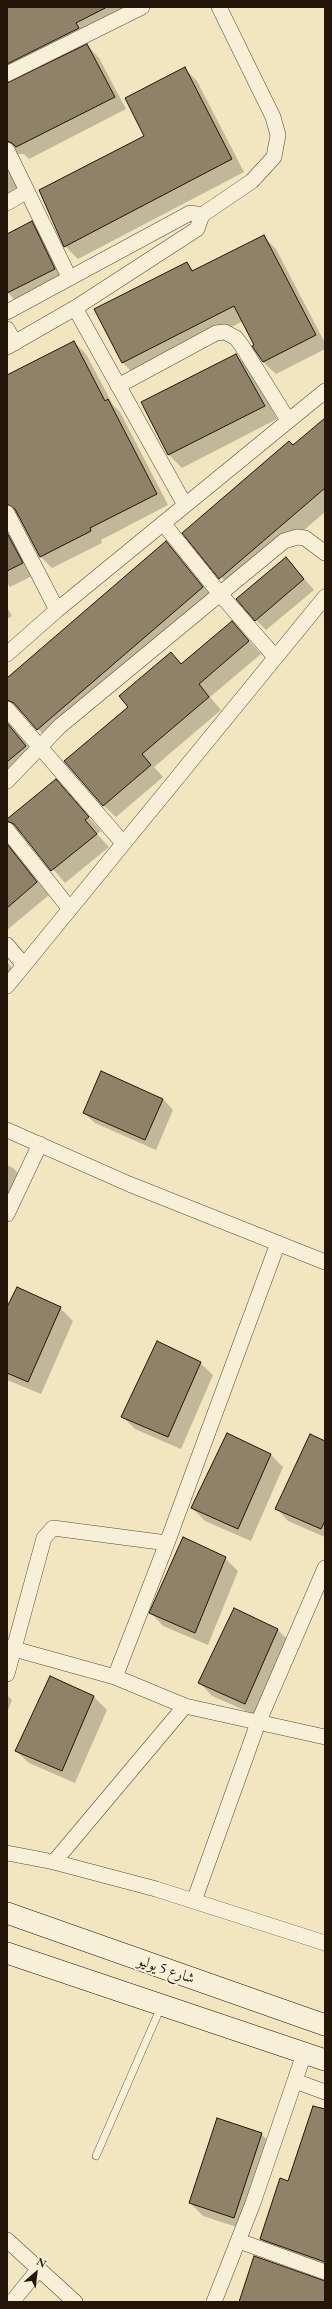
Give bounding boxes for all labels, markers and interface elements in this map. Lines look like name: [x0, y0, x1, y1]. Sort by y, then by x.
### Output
street label: شارع 5 يوليو: [135, 1952, 197, 1988]
north arrow: [16, 2253, 56, 2293]
text: N: [34, 2254, 49, 2271]

